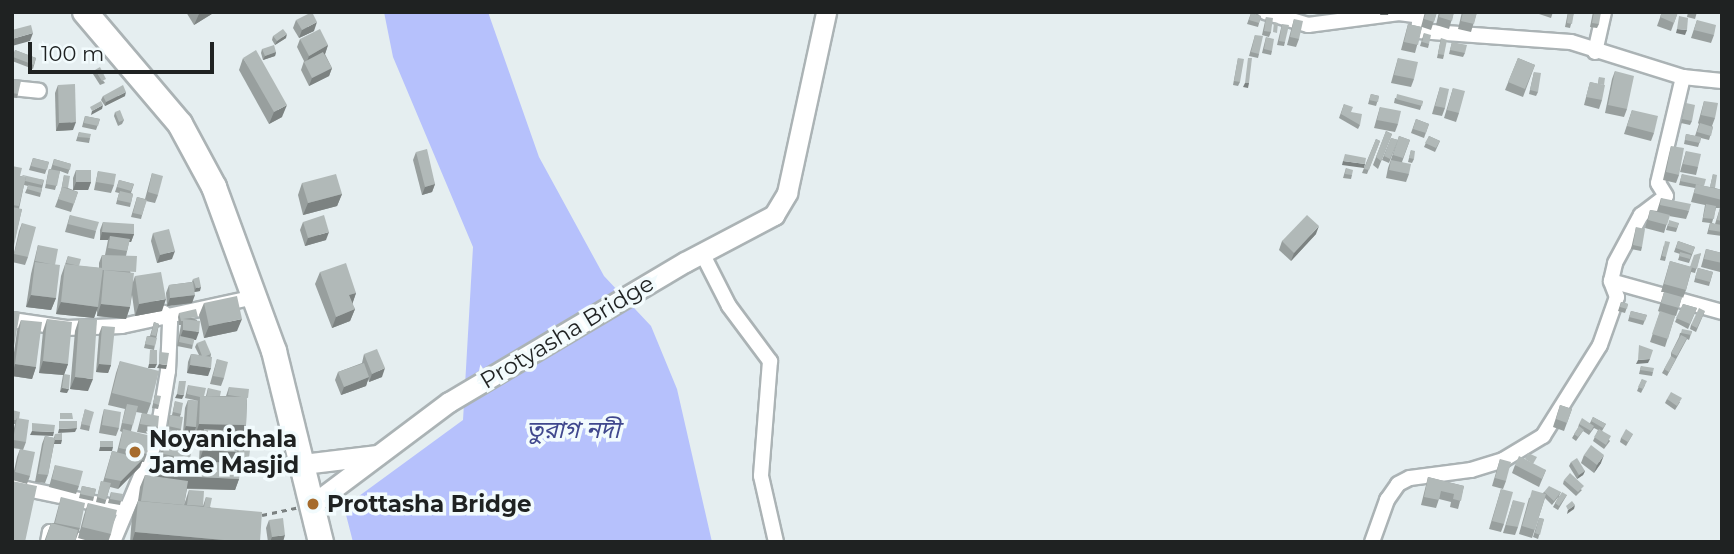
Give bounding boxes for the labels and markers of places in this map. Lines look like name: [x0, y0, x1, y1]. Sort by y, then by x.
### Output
place label: Noyanichala Jame Masjid: [149, 425, 299, 479]
marker: Noyanichala Jame Masjid: [127, 444, 143, 460]
place label: Prottasha Bridge: [327, 490, 532, 518]
marker: Prottasha Bridge: [305, 496, 321, 512]

